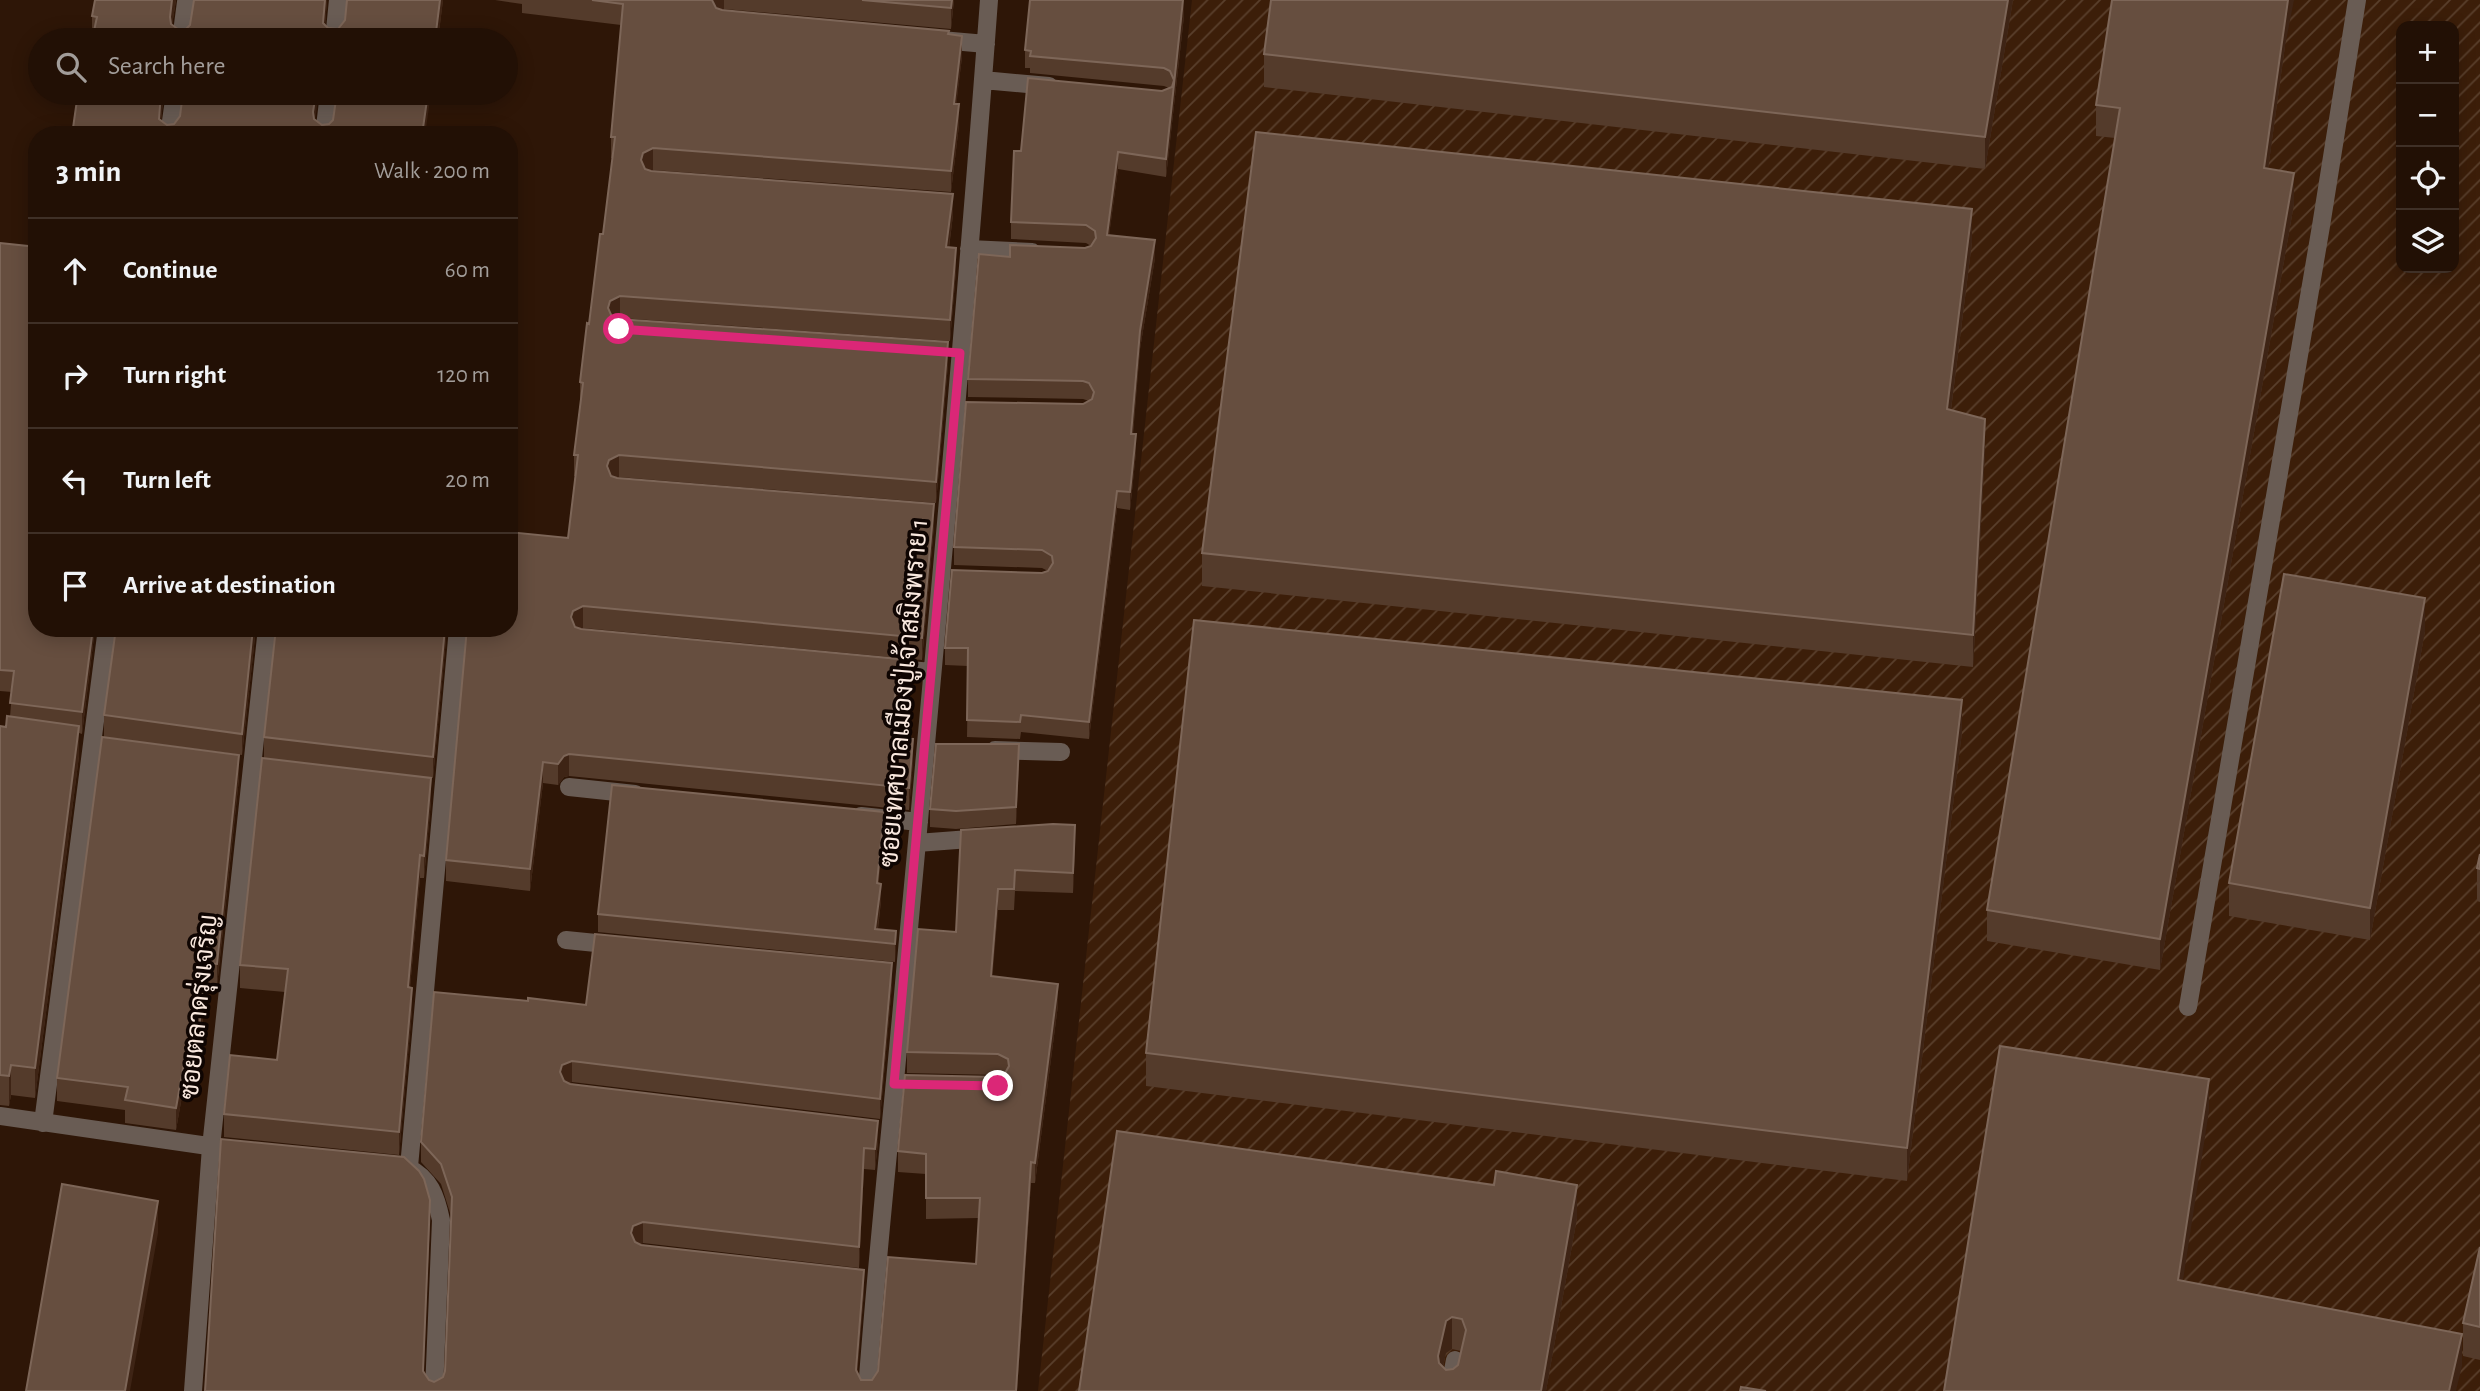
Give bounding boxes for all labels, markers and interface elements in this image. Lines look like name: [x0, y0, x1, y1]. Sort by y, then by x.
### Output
map controls: [2396, 21, 2459, 273]
button: +: [2396, 21, 2459, 84]
search box: [28, 28, 518, 105]
icon: search: [52, 48, 90, 86]
text: Search here: [108, 53, 226, 79]
button: −: [2396, 84, 2459, 147]
button: locate: [2396, 147, 2459, 210]
text: 3 min: [56, 157, 121, 187]
text: Walk · 200 m: [374, 160, 490, 183]
button: layers: [2396, 210, 2459, 273]
icon: ahead: [56, 252, 94, 290]
text: Continue: [123, 257, 218, 283]
text: 60 m: [445, 259, 490, 282]
route start: [603, 313, 634, 344]
icon: right: [56, 357, 94, 395]
text: Turn right: [123, 362, 226, 388]
text: 120 m: [437, 364, 490, 387]
icon: left: [56, 462, 94, 500]
text: Turn left: [123, 467, 211, 493]
text: 20 m: [445, 469, 490, 492]
street label: ซอยเทศบาลเมืองปู่เจ้าสมิงพราย 1: [872, 517, 936, 869]
icon: arrive: [56, 567, 94, 605]
text: Arrive at destination: [123, 572, 336, 598]
street label: ซอยตลาดรุ่งเจริญ: [173, 913, 226, 1101]
route end: [982, 1070, 1013, 1101]

